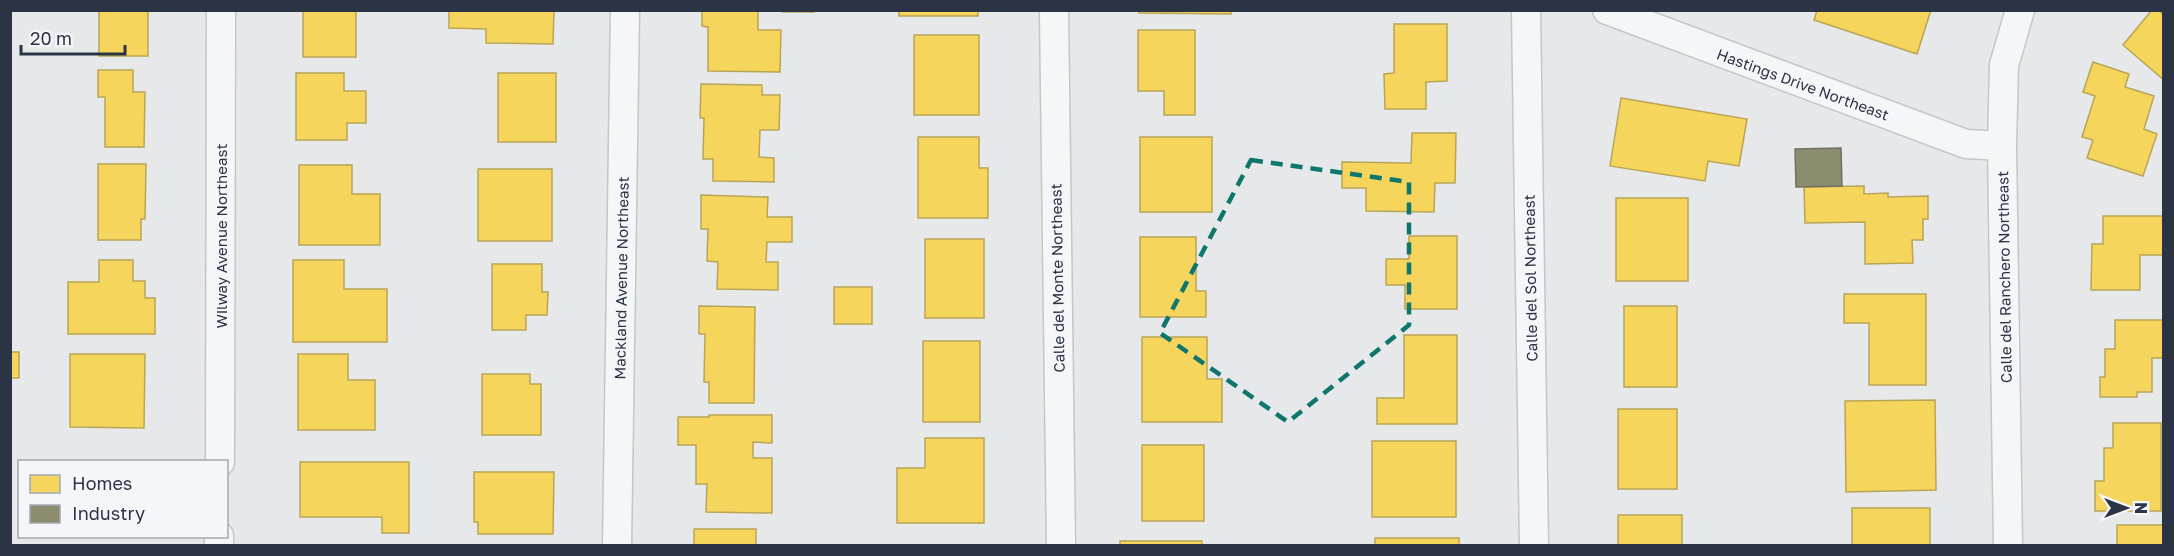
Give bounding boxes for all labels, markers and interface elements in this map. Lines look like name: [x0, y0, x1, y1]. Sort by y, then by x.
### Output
scale bar: [21, 18, 124, 56]
text: 20 m: [30, 27, 72, 49]
street label: Hastings Drive Northeast: [1714, 44, 1892, 124]
street label: Wilway Avenue Northeast: [212, 144, 230, 328]
street label: Calle del Ranchero Northeast: [1993, 171, 2015, 383]
street label: Mackland Avenue Northeast: [610, 176, 632, 380]
street label: Calle del Monte Northeast: [1046, 183, 1068, 373]
street label: Calle del Sol Northeast: [1520, 194, 1540, 362]
legend: [18, 460, 228, 538]
text: Homes: [72, 472, 132, 494]
north arrow: [2096, 478, 2156, 538]
text: Industry: [72, 502, 145, 524]
text: N: [2131, 502, 2151, 514]

